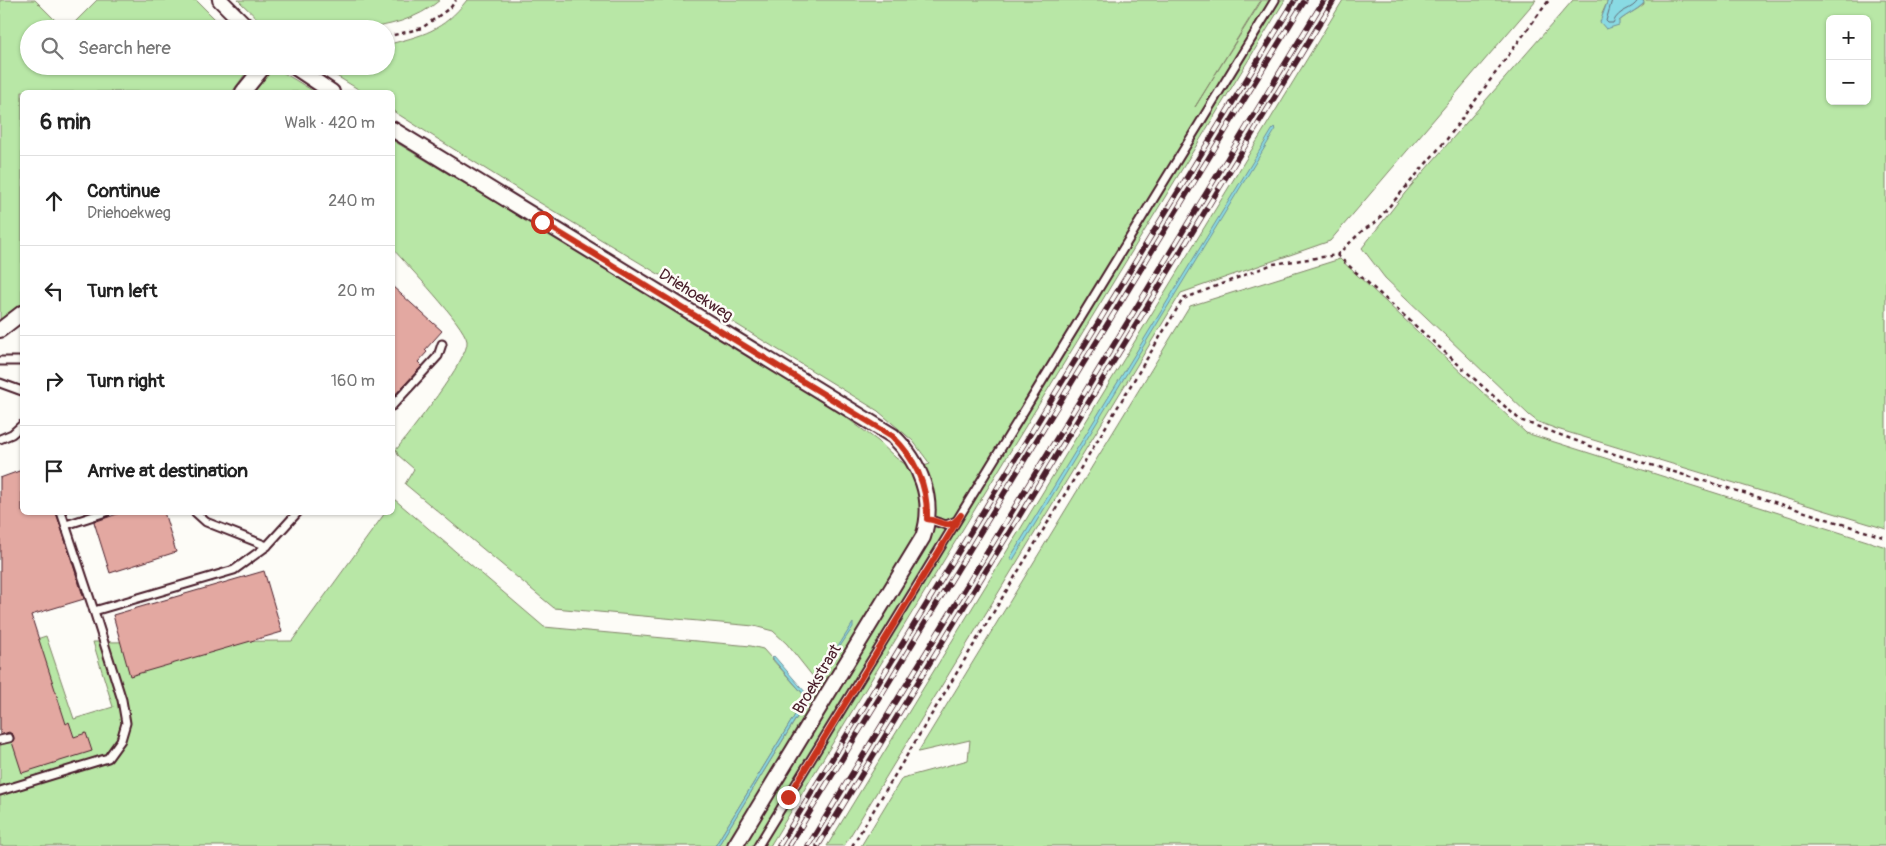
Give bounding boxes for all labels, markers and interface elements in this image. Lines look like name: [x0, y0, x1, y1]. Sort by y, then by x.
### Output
map controls: [1826, 15, 1871, 105]
button: +: [1826, 15, 1871, 60]
search box: [20, 20, 395, 75]
icon: search: [38, 34, 66, 62]
text: Search here: [78, 36, 171, 60]
button: −: [1826, 60, 1871, 105]
text: 6 min: [40, 109, 91, 136]
text: Walk · 420 m: [284, 113, 375, 133]
text: Continue: [87, 179, 160, 203]
icon: ahead: [40, 187, 68, 215]
text: 240 m: [328, 191, 375, 211]
text: Driehoekweg: [87, 203, 171, 223]
route start: [531, 211, 554, 234]
street label: Driehoekweg: [655, 264, 737, 326]
icon: left: [40, 277, 68, 305]
text: Turn left: [87, 279, 157, 303]
text: 20 m: [337, 281, 375, 301]
icon: right: [40, 367, 68, 395]
text: Turn right: [87, 369, 165, 393]
text: 160 m: [331, 371, 375, 391]
icon: arrive: [40, 457, 68, 485]
text: Arrive at destination: [87, 459, 248, 483]
street label: Broekstraat: [788, 640, 846, 717]
route end: [777, 786, 800, 809]

